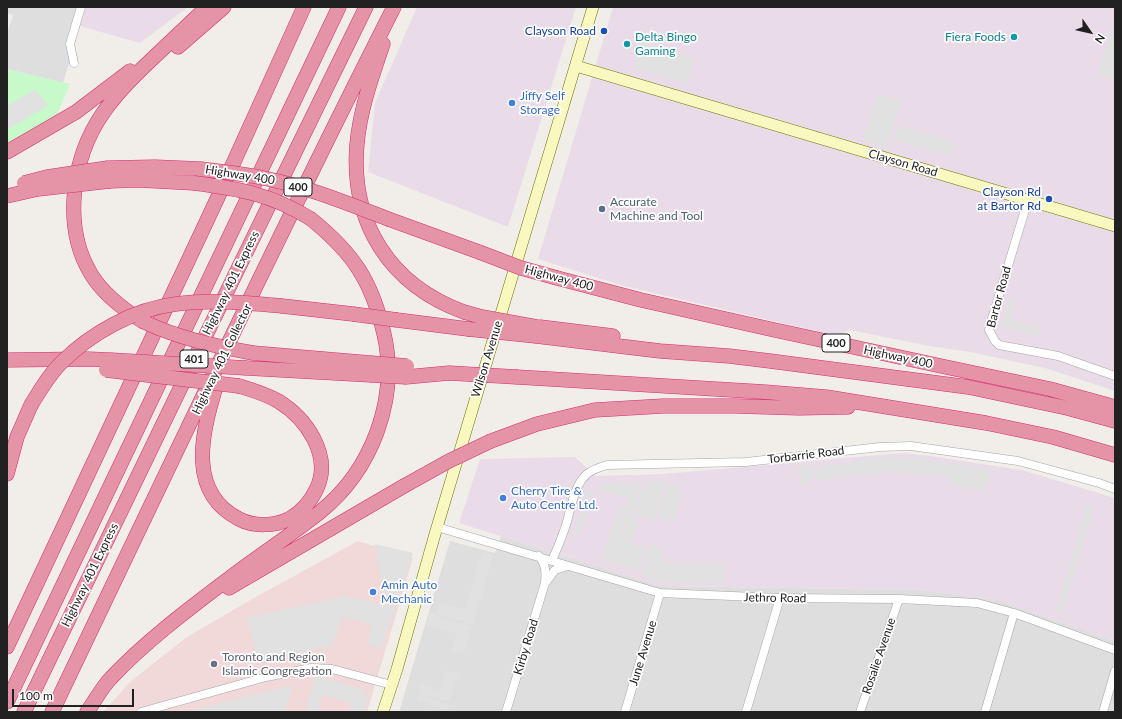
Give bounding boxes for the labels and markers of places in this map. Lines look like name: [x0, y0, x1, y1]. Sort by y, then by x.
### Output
place label: Clayson Road: [525, 24, 596, 38]
marker: Clayson Road: [599, 26, 609, 36]
place label: Delta Bingo Gaming: [635, 30, 697, 58]
place label: Fiera Foods: [945, 30, 1006, 44]
marker: Fiera Foods: [1009, 32, 1019, 42]
marker: Delta Bingo Gaming: [622, 39, 632, 49]
place label: Jiffy Self Storage: [520, 89, 565, 117]
marker: Jiffy Self Storage: [507, 98, 517, 108]
place label: Clayson Rd at Bartor Rd: [977, 185, 1041, 213]
marker: Clayson Rd at Bartor Rd: [1044, 194, 1054, 204]
place label: Accurate Machine and Tool: [610, 195, 703, 223]
marker: Accurate Machine and Tool: [597, 204, 607, 214]
place label: Cherry Tire & Auto Centre Ltd.: [511, 484, 598, 512]
marker: Cherry Tire & Auto Centre Ltd.: [498, 493, 508, 503]
place label: Amin Auto Mechanic: [381, 578, 437, 606]
marker: Amin Auto Mechanic: [368, 587, 378, 597]
place label: Toronto and Region Islamic Congregation: [222, 650, 332, 678]
marker: Toronto and Region Islamic Congregation: [209, 659, 219, 669]

